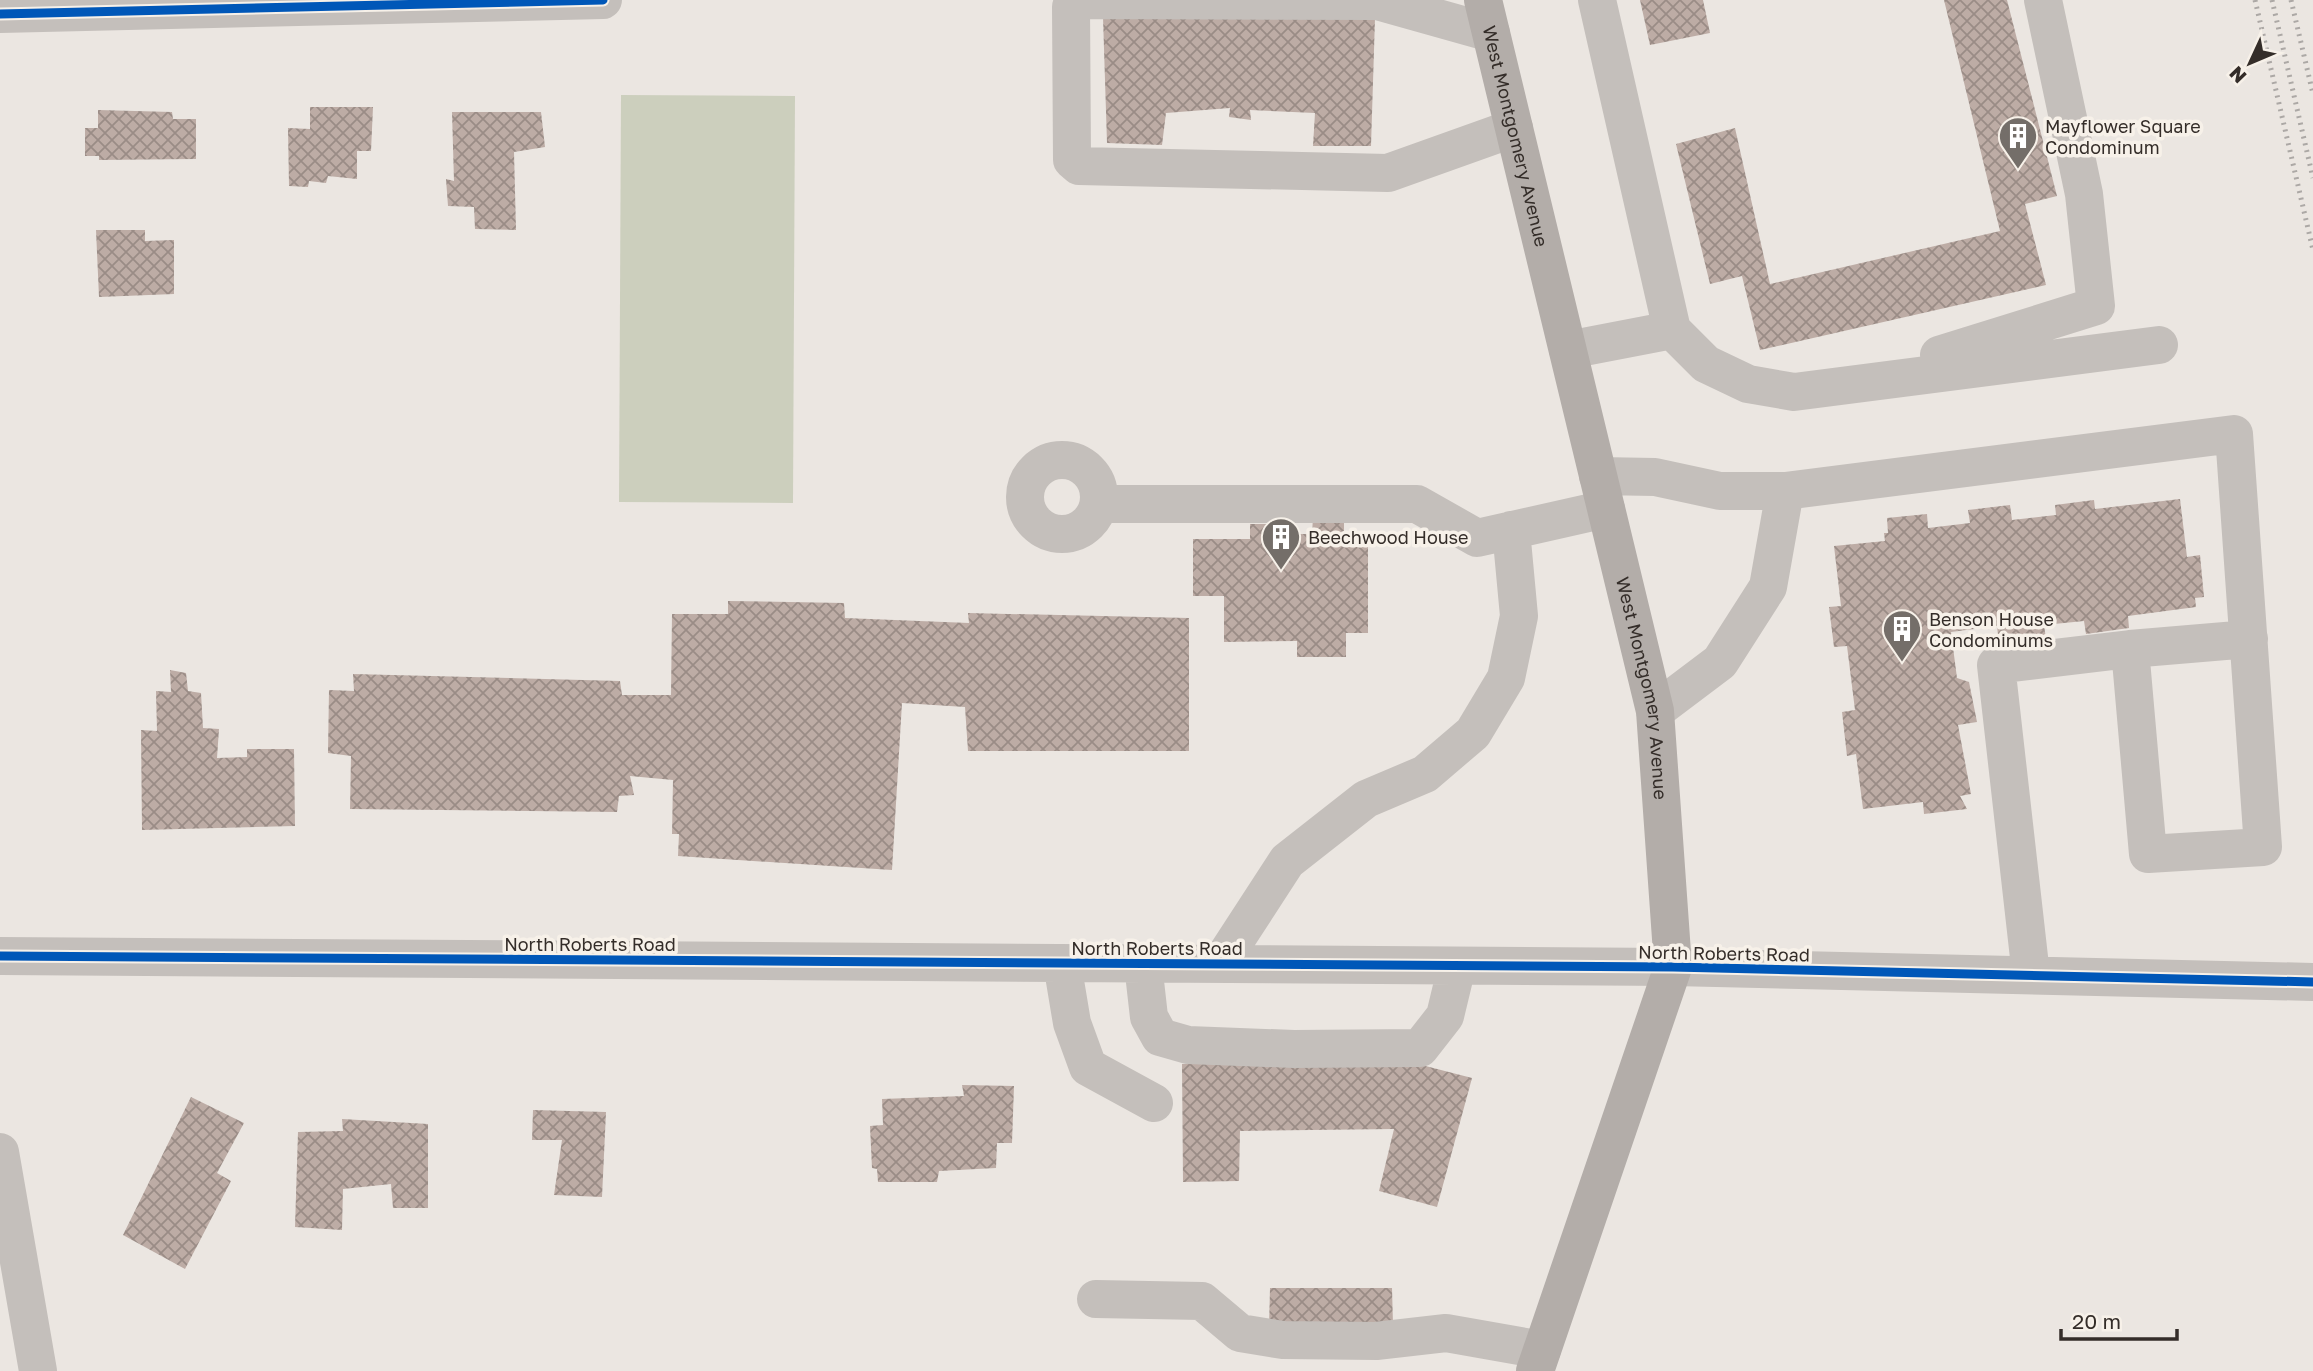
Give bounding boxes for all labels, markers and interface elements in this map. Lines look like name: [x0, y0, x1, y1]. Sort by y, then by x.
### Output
street label: West Montgomery Avenue: [1479, 23, 1553, 249]
north arrow: [2215, 28, 2285, 98]
text: N: [2224, 62, 2251, 88]
building icon: Mayflower Square Condominum: [1997, 115, 2039, 170]
place label: Mayflower Square Condominum: [2045, 115, 2201, 158]
building icon: Beechwood House: [1260, 516, 1302, 571]
place label: Beechwood House: [1308, 526, 1469, 548]
street label: West Montgomery Avenue: [1612, 574, 1672, 800]
building icon: Benson House Condominums: [1881, 608, 1923, 663]
place label: Benson House Condominums: [1929, 608, 2054, 651]
street label: North Roberts Road: [504, 933, 676, 955]
street label: North Roberts Road: [1071, 937, 1243, 959]
street label: North Roberts Road: [1638, 941, 1810, 965]
scale bar: [2061, 1298, 2176, 1342]
text: 20 m: [2072, 1308, 2121, 1334]

